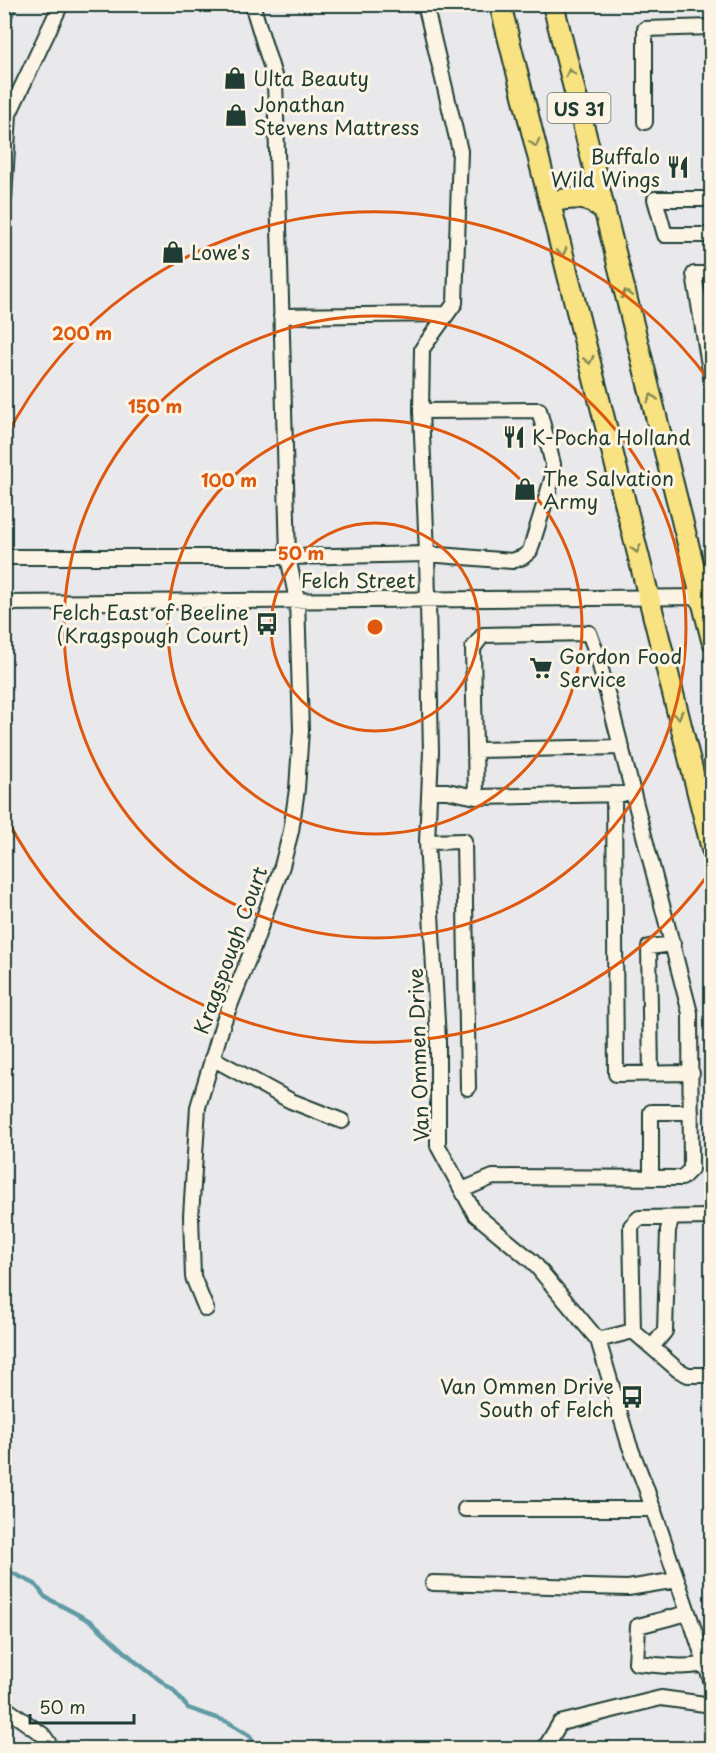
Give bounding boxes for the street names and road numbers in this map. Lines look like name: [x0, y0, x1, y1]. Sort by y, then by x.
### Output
road number: US 31: [548, 93, 610, 123]
street label: Felch Street: [301, 565, 415, 595]
street label: Kragspough Court: [186, 862, 274, 1038]
street label: Van Ommen Drive: [400, 968, 436, 1142]

